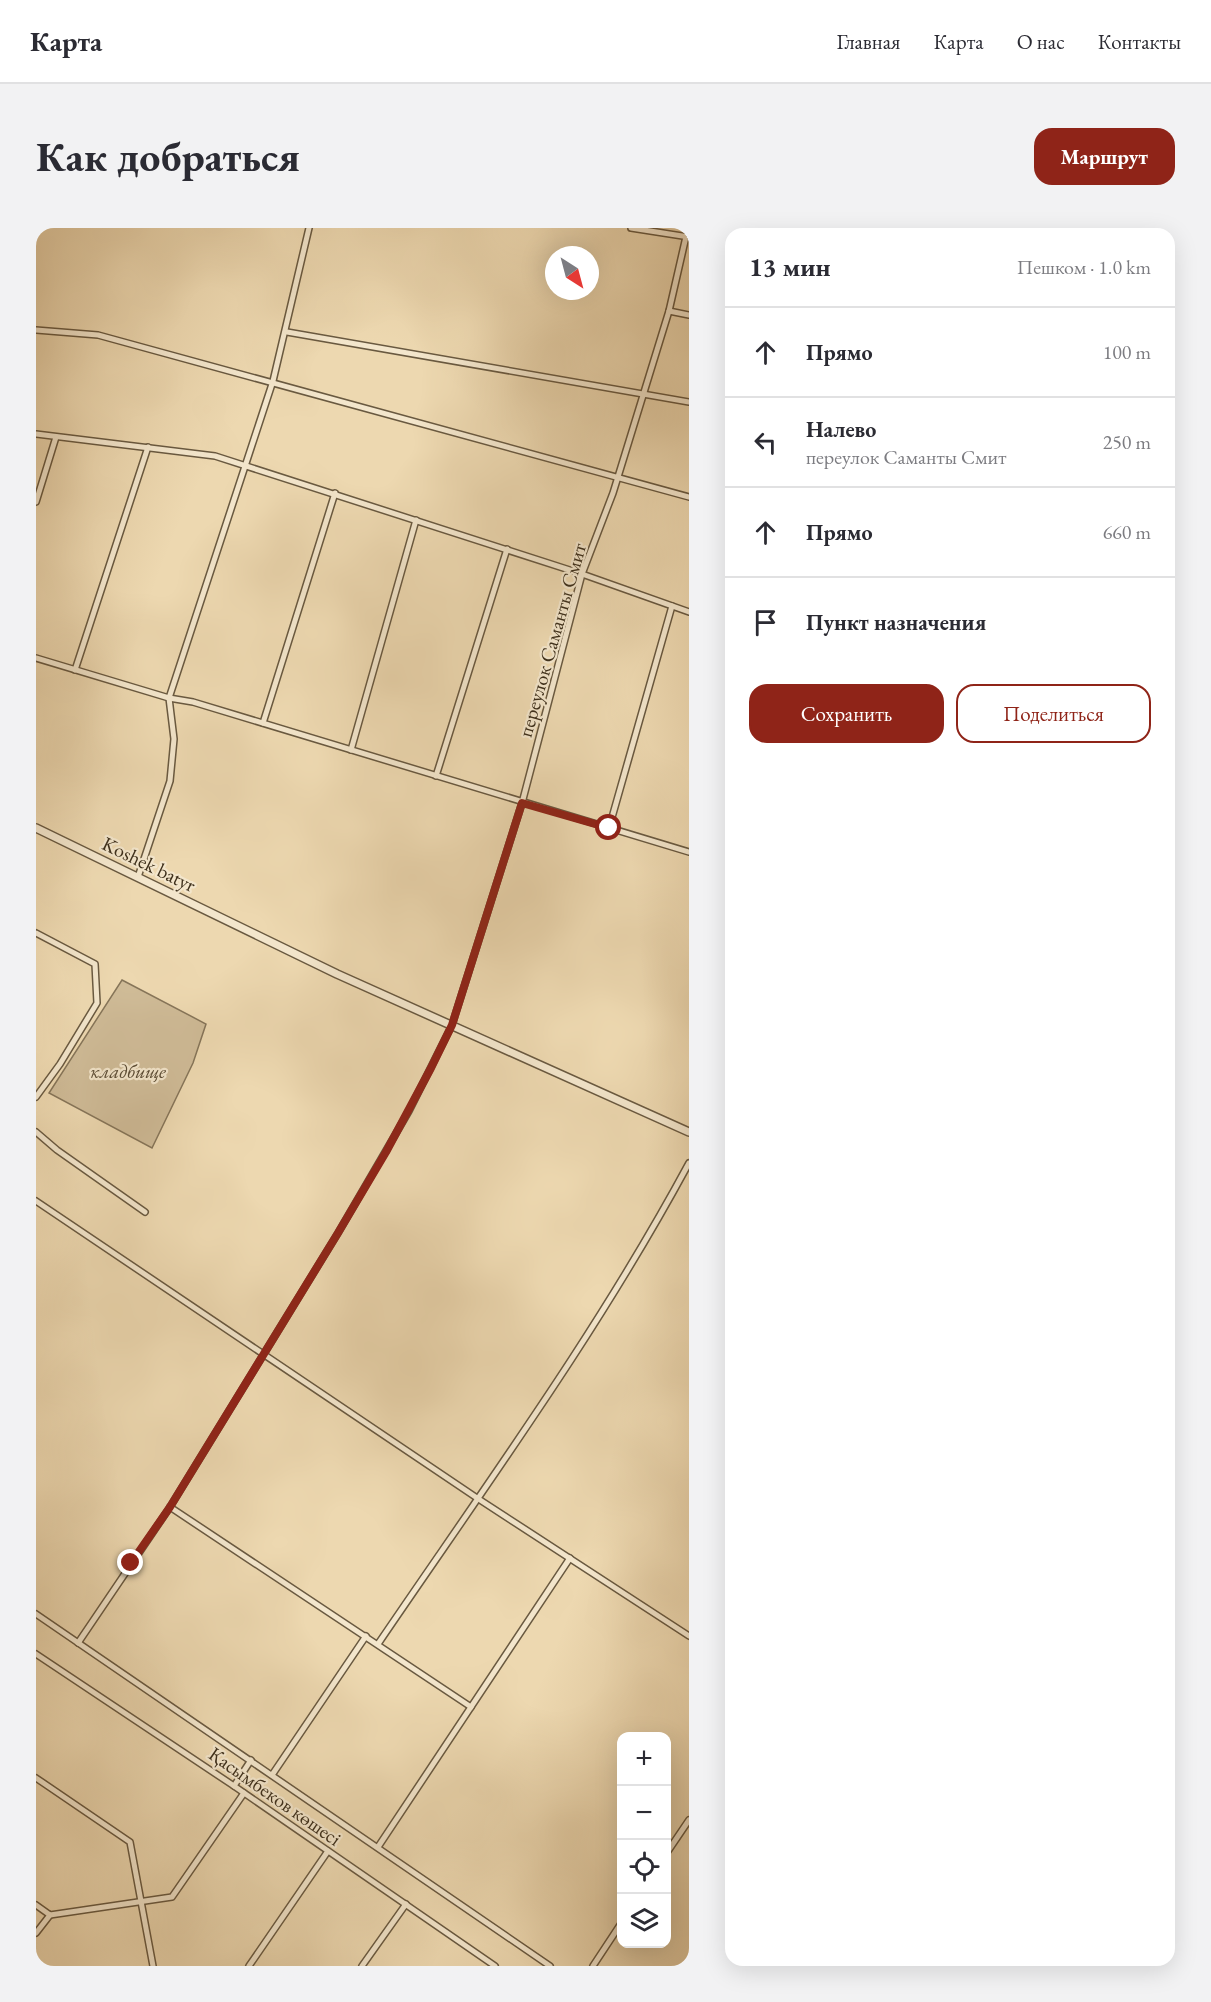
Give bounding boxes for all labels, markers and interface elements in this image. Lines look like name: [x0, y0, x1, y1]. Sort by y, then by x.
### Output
text: Карта: [30, 23, 102, 59]
text: Главная: [836, 28, 900, 55]
text: Карта: [933, 28, 984, 55]
text: О нас: [1017, 28, 1065, 55]
text: Контакты: [1098, 28, 1181, 55]
button: Маршрут: [1034, 128, 1175, 185]
text: Как добраться: [36, 129, 300, 184]
north arrow: [545, 246, 599, 300]
text: 13 мин: [749, 250, 830, 284]
text: Пешком · 1.0 km: [1017, 254, 1151, 280]
icon: ahead: [749, 336, 782, 369]
text: Прямо: [806, 338, 873, 367]
text: 100 m: [1103, 339, 1151, 365]
text: Налево: [806, 415, 876, 444]
icon: left: [749, 426, 782, 459]
text: 250 m: [1103, 429, 1151, 455]
text: переулок Саманты Смит: [806, 444, 1006, 470]
icon: ahead: [749, 516, 782, 549]
text: Прямо: [806, 518, 873, 547]
text: 660 m: [1103, 519, 1151, 545]
street label: переулок Саманты Смит: [512, 540, 592, 740]
icon: arrive: [749, 606, 782, 639]
text: Пункт назначения: [806, 608, 986, 637]
button: Сохранить: [749, 684, 944, 743]
button: Поделиться: [956, 684, 1151, 743]
route start: [595, 814, 621, 840]
street label: Koshek batyr: [98, 830, 200, 898]
park label: кладбище: [90, 1058, 166, 1084]
route end: [117, 1549, 143, 1575]
map controls: [617, 1732, 671, 1948]
button: +: [617, 1732, 671, 1786]
street label: Қасымбеков көшесі: [204, 1741, 346, 1851]
button: −: [617, 1786, 671, 1840]
button: locate: [617, 1840, 671, 1894]
button: layers: [617, 1894, 671, 1948]

